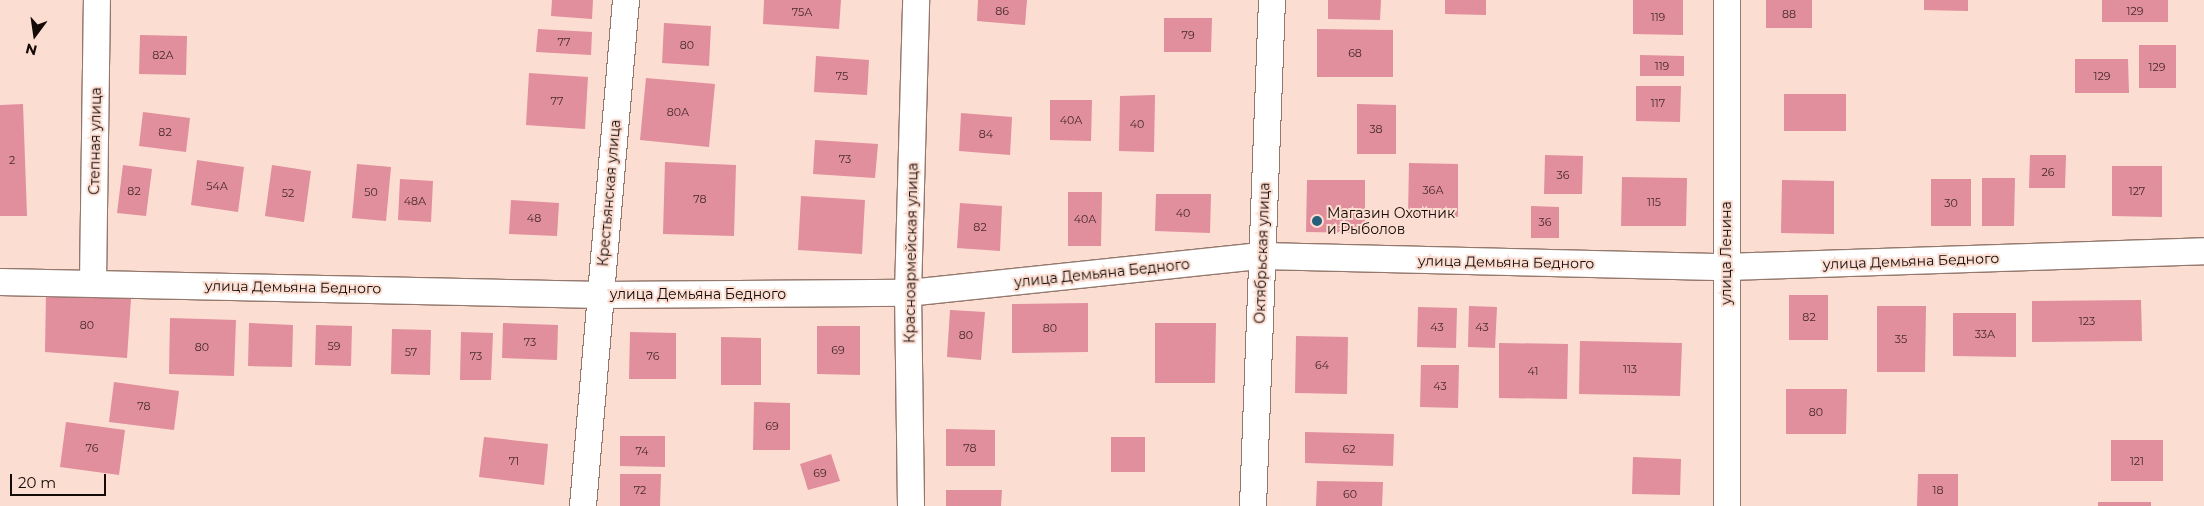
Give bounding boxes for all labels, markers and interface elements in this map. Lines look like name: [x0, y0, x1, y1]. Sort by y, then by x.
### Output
house number: 86: [995, 4, 1009, 18]
house number: 129: [2127, 4, 2143, 18]
house number: 75А: [792, 5, 812, 19]
house number: 88: [1782, 7, 1796, 21]
north arrow: [10, 10, 60, 60]
house number: 119: [1651, 10, 1665, 24]
house number: 79: [1181, 28, 1195, 42]
house number: 77: [558, 35, 570, 49]
house number: 80: [680, 38, 694, 52]
text: N: [24, 39, 39, 60]
house number: 68: [1348, 46, 1362, 60]
house number: 82А: [152, 48, 174, 62]
house number: 119: [1655, 59, 1669, 73]
house number: 129: [2149, 60, 2165, 74]
house number: 75: [836, 69, 848, 83]
house number: 129: [2094, 69, 2110, 83]
street label: Степная улица: [86, 87, 104, 195]
house number: 77: [551, 94, 563, 108]
house number: 117: [1651, 96, 1665, 110]
house number: 80А: [667, 105, 689, 119]
house number: 40А: [1060, 113, 1082, 127]
house number: 40: [1130, 117, 1144, 131]
street label: Крестьянская улица: [594, 119, 624, 267]
house number: 38: [1369, 122, 1383, 136]
house number: 82: [158, 125, 172, 139]
house number: 84: [979, 127, 993, 141]
house number: 73: [839, 152, 851, 166]
house number: 2: [9, 153, 15, 167]
street label: Красноармейская улица: [901, 163, 921, 343]
house number: 26: [2042, 165, 2054, 179]
house number: 36: [1557, 168, 1569, 182]
house number: 54А: [206, 179, 228, 193]
street label: Октябрьская улица: [1251, 182, 1273, 324]
house number: 36А: [1422, 183, 1444, 197]
house number: 82: [127, 184, 141, 198]
house number: 127: [2129, 184, 2145, 198]
house number: 50: [364, 185, 378, 199]
house number: 52: [282, 186, 294, 200]
house number: 78: [693, 192, 707, 206]
house number: 48А: [404, 194, 426, 208]
house number: 115: [1647, 195, 1661, 209]
house number: 30: [1944, 196, 1958, 210]
street label: улица Ленина: [1718, 201, 1734, 305]
place label: Магазин Охотник и Рыболов: [1327, 205, 1455, 238]
house number: 40: [1176, 206, 1190, 220]
house number: 48: [527, 211, 541, 225]
house number: 40А: [1074, 212, 1096, 226]
marker: Магазин Охотник и Рыболов: [1311, 215, 1323, 227]
house number: 36: [1539, 215, 1551, 229]
house number: 82: [973, 220, 987, 234]
street label: улица Демьяна Бедного: [1823, 250, 1999, 272]
street label: улица Демьяна Бедного: [1418, 252, 1594, 272]
street label: улица Демьяна Бедного: [1013, 255, 1191, 291]
street label: улица Демьяна Бедного: [205, 277, 381, 297]
street label: улица Демьяна Бедного: [610, 286, 786, 302]
house number: 82: [1802, 310, 1816, 324]
house number: 123: [2079, 314, 2095, 328]
house number: 80: [80, 318, 94, 332]
house number: 43: [1430, 320, 1444, 334]
house number: 43: [1475, 320, 1489, 334]
house number: 80: [1043, 321, 1057, 335]
house number: 33А: [1975, 327, 1995, 341]
house number: 80: [959, 328, 973, 342]
house number: 35: [1895, 332, 1907, 346]
house number: 73: [524, 335, 536, 349]
house number: 59: [328, 339, 340, 353]
house number: 80: [195, 340, 209, 354]
house number: 69: [831, 343, 845, 357]
house number: 57: [405, 345, 417, 359]
house number: 73: [470, 349, 482, 363]
house number: 76: [647, 349, 659, 363]
house number: 64: [1315, 358, 1329, 372]
house number: 113: [1623, 362, 1637, 376]
house number: 41: [1528, 364, 1538, 378]
house number: 43: [1433, 379, 1447, 393]
house number: 78: [137, 399, 151, 413]
house number: 80: [1809, 405, 1823, 419]
house number: 69: [765, 419, 779, 433]
house number: 76: [86, 441, 98, 455]
house number: 78: [963, 441, 977, 455]
house number: 62: [1343, 442, 1355, 456]
house number: 74: [635, 444, 649, 458]
house number: 71: [509, 454, 519, 468]
house number: 121: [2130, 454, 2144, 468]
scale bar: [12, 464, 109, 496]
house number: 69: [813, 466, 827, 480]
text: 20 m: [18, 473, 56, 492]
house number: 72: [634, 483, 646, 497]
house number: 18: [1933, 483, 1943, 497]
house number: 60: [1343, 487, 1357, 501]

